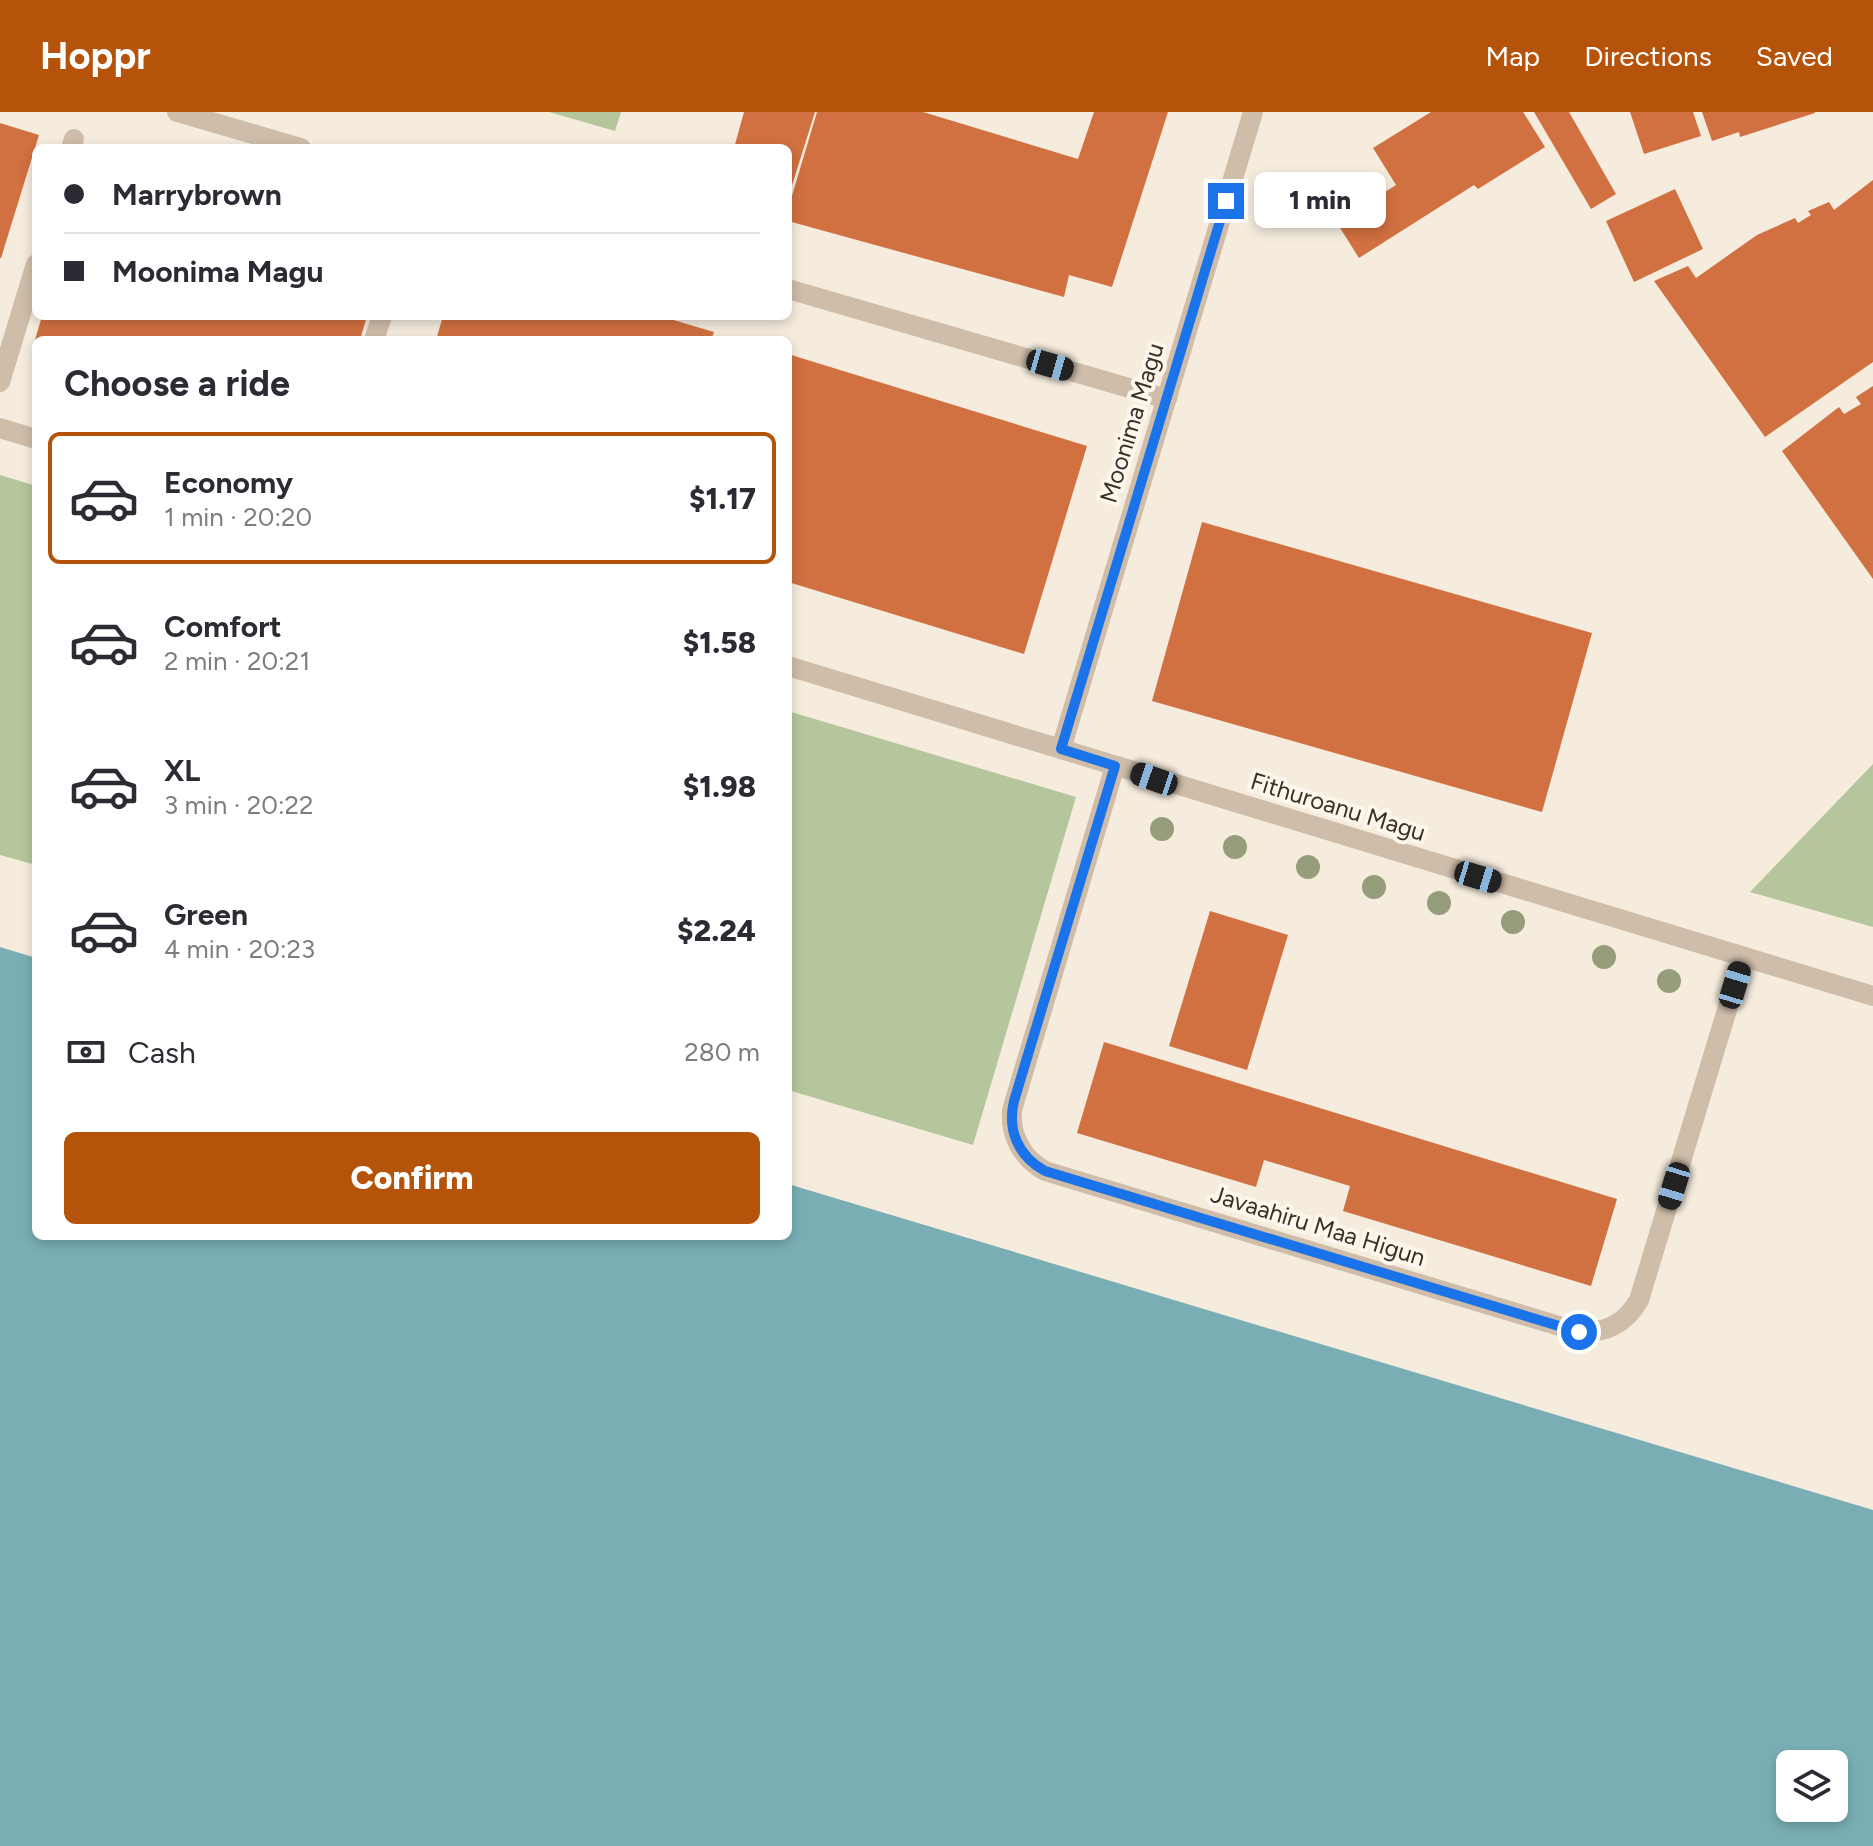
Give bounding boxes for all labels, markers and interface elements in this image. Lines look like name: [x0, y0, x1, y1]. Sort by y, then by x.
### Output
text: Hoppr: [40, 33, 151, 79]
text: Map: [1486, 39, 1540, 73]
text: Directions: [1584, 39, 1712, 73]
text: Saved: [1756, 39, 1833, 73]
callout: 1 min: [1254, 173, 1386, 229]
text: Marrybrown: [112, 176, 282, 213]
route end: [1208, 183, 1244, 219]
text: 1 min: [1289, 184, 1351, 216]
text: Moonima Magu: [112, 253, 324, 290]
street label: Moonima Magu: [1093, 339, 1170, 506]
car: [1024, 347, 1076, 383]
text: Choose a ride: [64, 362, 290, 405]
icon: car: [68, 462, 140, 534]
text: Economy: [164, 464, 293, 501]
text: $1.17: [689, 480, 756, 517]
text: 1 min · 20:20: [164, 501, 312, 533]
icon: car: [68, 606, 140, 678]
text: Comfort: [164, 608, 282, 645]
text: $1.58: [683, 624, 756, 661]
text: 2 min · 20:21: [164, 645, 310, 677]
icon: car: [68, 750, 140, 822]
text: XL: [164, 752, 200, 789]
car: [1127, 760, 1181, 798]
street label: Fithuroanu Magu: [1247, 766, 1429, 847]
text: $1.98: [683, 768, 756, 805]
text: 3 min · 20:22: [164, 789, 314, 821]
car: [1452, 859, 1504, 895]
icon: car: [68, 894, 140, 966]
text: Green: [164, 896, 248, 933]
text: $2.24: [677, 912, 756, 949]
text: 4 min · 20:23: [164, 933, 315, 965]
car: [1717, 959, 1753, 1011]
icon: cash: [64, 1030, 108, 1074]
text: Cash: [128, 1034, 196, 1071]
text: 280 m: [684, 1036, 760, 1068]
button: Confirm: [64, 1132, 760, 1224]
car: [1656, 1160, 1692, 1212]
street label: Javaahiru Maa Higun: [1207, 1179, 1429, 1272]
route start: [1561, 1314, 1597, 1350]
map controls: [1776, 1750, 1848, 1822]
button: layers: [1776, 1750, 1848, 1822]

